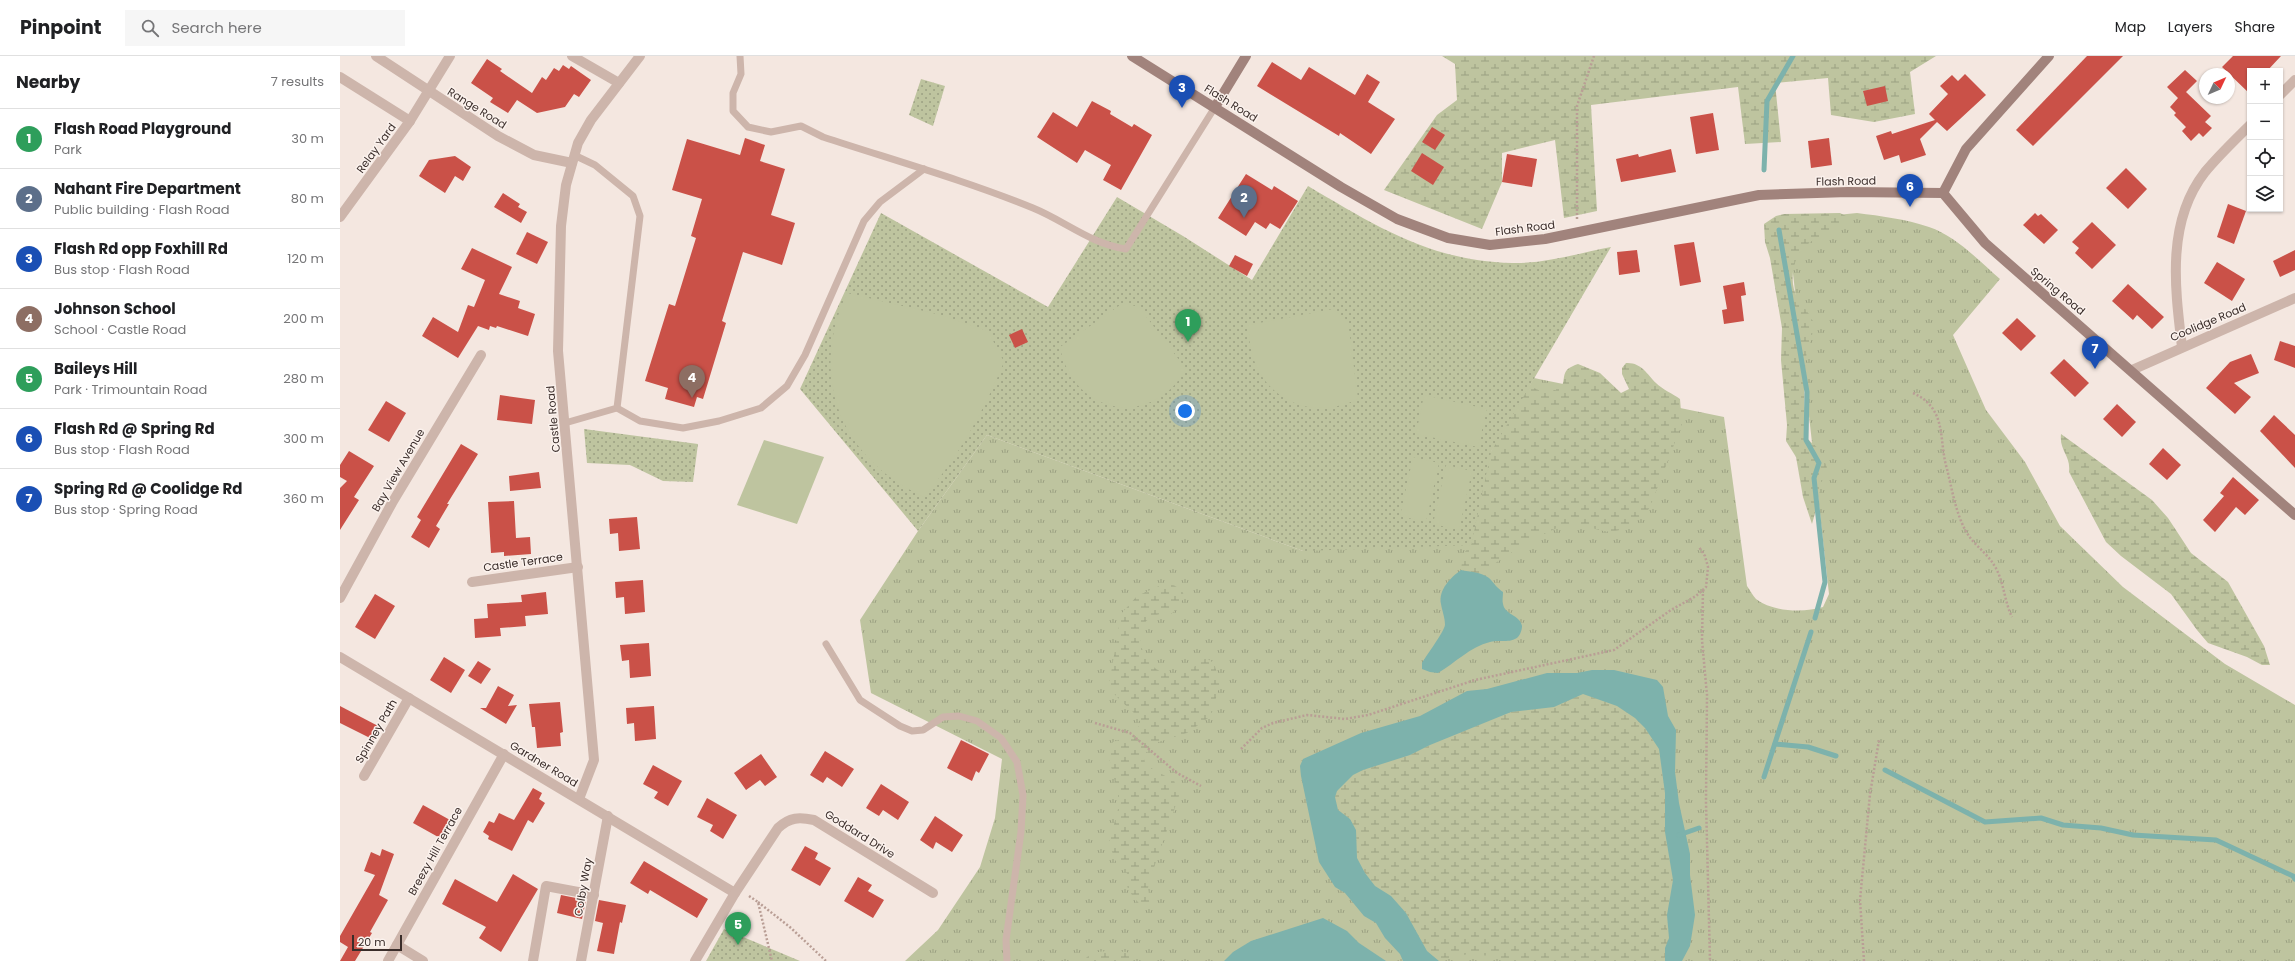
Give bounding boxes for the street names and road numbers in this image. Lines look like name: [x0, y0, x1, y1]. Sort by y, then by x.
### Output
street label: Flash Road: [1201, 80, 1261, 126]
street label: Range Road: [444, 83, 510, 133]
street label: Relay Yard: [352, 120, 400, 176]
street label: Flash Road: [1816, 172, 1876, 190]
street label: Flash Road: [1494, 216, 1556, 240]
street label: Spring Road: [2027, 263, 2089, 319]
street label: Coolidge Road: [2167, 299, 2249, 345]
street label: Castle Road: [542, 385, 564, 453]
street label: Bay View Avenue: [368, 425, 428, 515]
street label: Castle Terrace: [482, 548, 564, 575]
street label: Spinney Path: [351, 696, 401, 766]
street label: Gardner Road: [507, 737, 581, 791]
street label: Breezy Hill Terrace: [404, 804, 466, 898]
street label: Goddard Drive: [822, 806, 898, 862]
street label: Colby Way: [570, 856, 596, 918]

